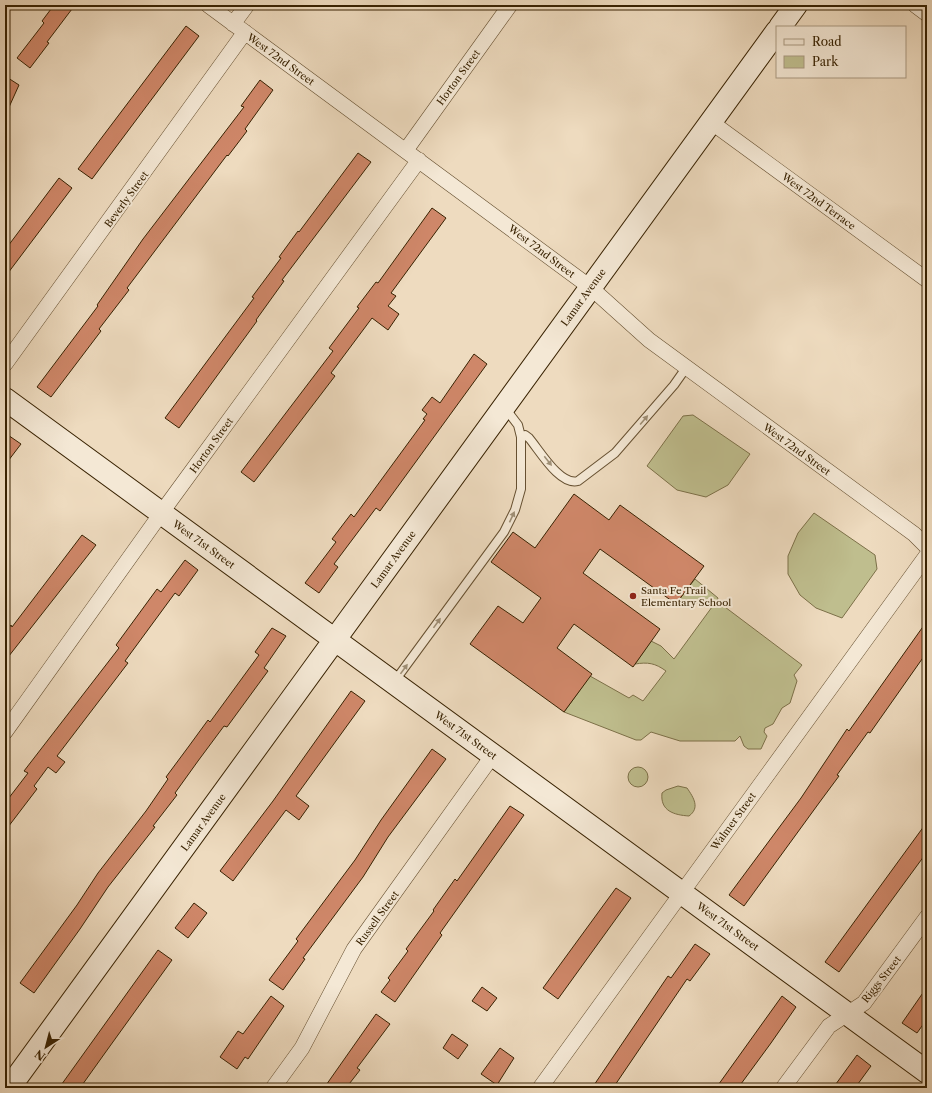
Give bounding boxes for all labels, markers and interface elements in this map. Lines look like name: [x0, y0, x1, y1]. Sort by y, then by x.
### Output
legend: [776, 26, 906, 78]
street label: West 72nd Street: [244, 30, 317, 89]
text: Road: [812, 34, 842, 49]
street label: Horton Street: [434, 47, 483, 108]
text: Park: [812, 54, 839, 69]
street label: Beverly Street: [102, 168, 151, 230]
street label: West 72nd Terrace: [778, 170, 859, 233]
street label: West 72nd Street: [505, 221, 578, 281]
street label: Lamar Avenue: [558, 266, 609, 329]
street label: Horton Street: [187, 415, 236, 476]
one-way arrow: [640, 415, 649, 426]
street label: West 72nd Street: [760, 420, 833, 479]
one-way arrow: [543, 456, 552, 467]
one-way arrow: [509, 512, 515, 523]
street label: West 71st Street: [169, 517, 238, 572]
street label: Lamar Avenue: [368, 528, 419, 591]
place label: Santa Fe Trail Elementary School: [641, 584, 731, 609]
marker: Santa Fe Trail Elementary School: [628, 591, 638, 601]
one-way arrow: [433, 618, 441, 628]
one-way arrow: [400, 663, 408, 674]
street label: West 71st Street: [431, 708, 500, 763]
street label: Walmer Street: [707, 790, 759, 854]
street label: Lamar Avenue: [178, 791, 229, 854]
street label: Russell Street: [353, 888, 402, 948]
street label: West 71st Street: [693, 899, 762, 954]
street label: Riggs Street: [859, 953, 904, 1005]
north arrow: [26, 1027, 66, 1067]
text: N: [32, 1046, 48, 1064]

